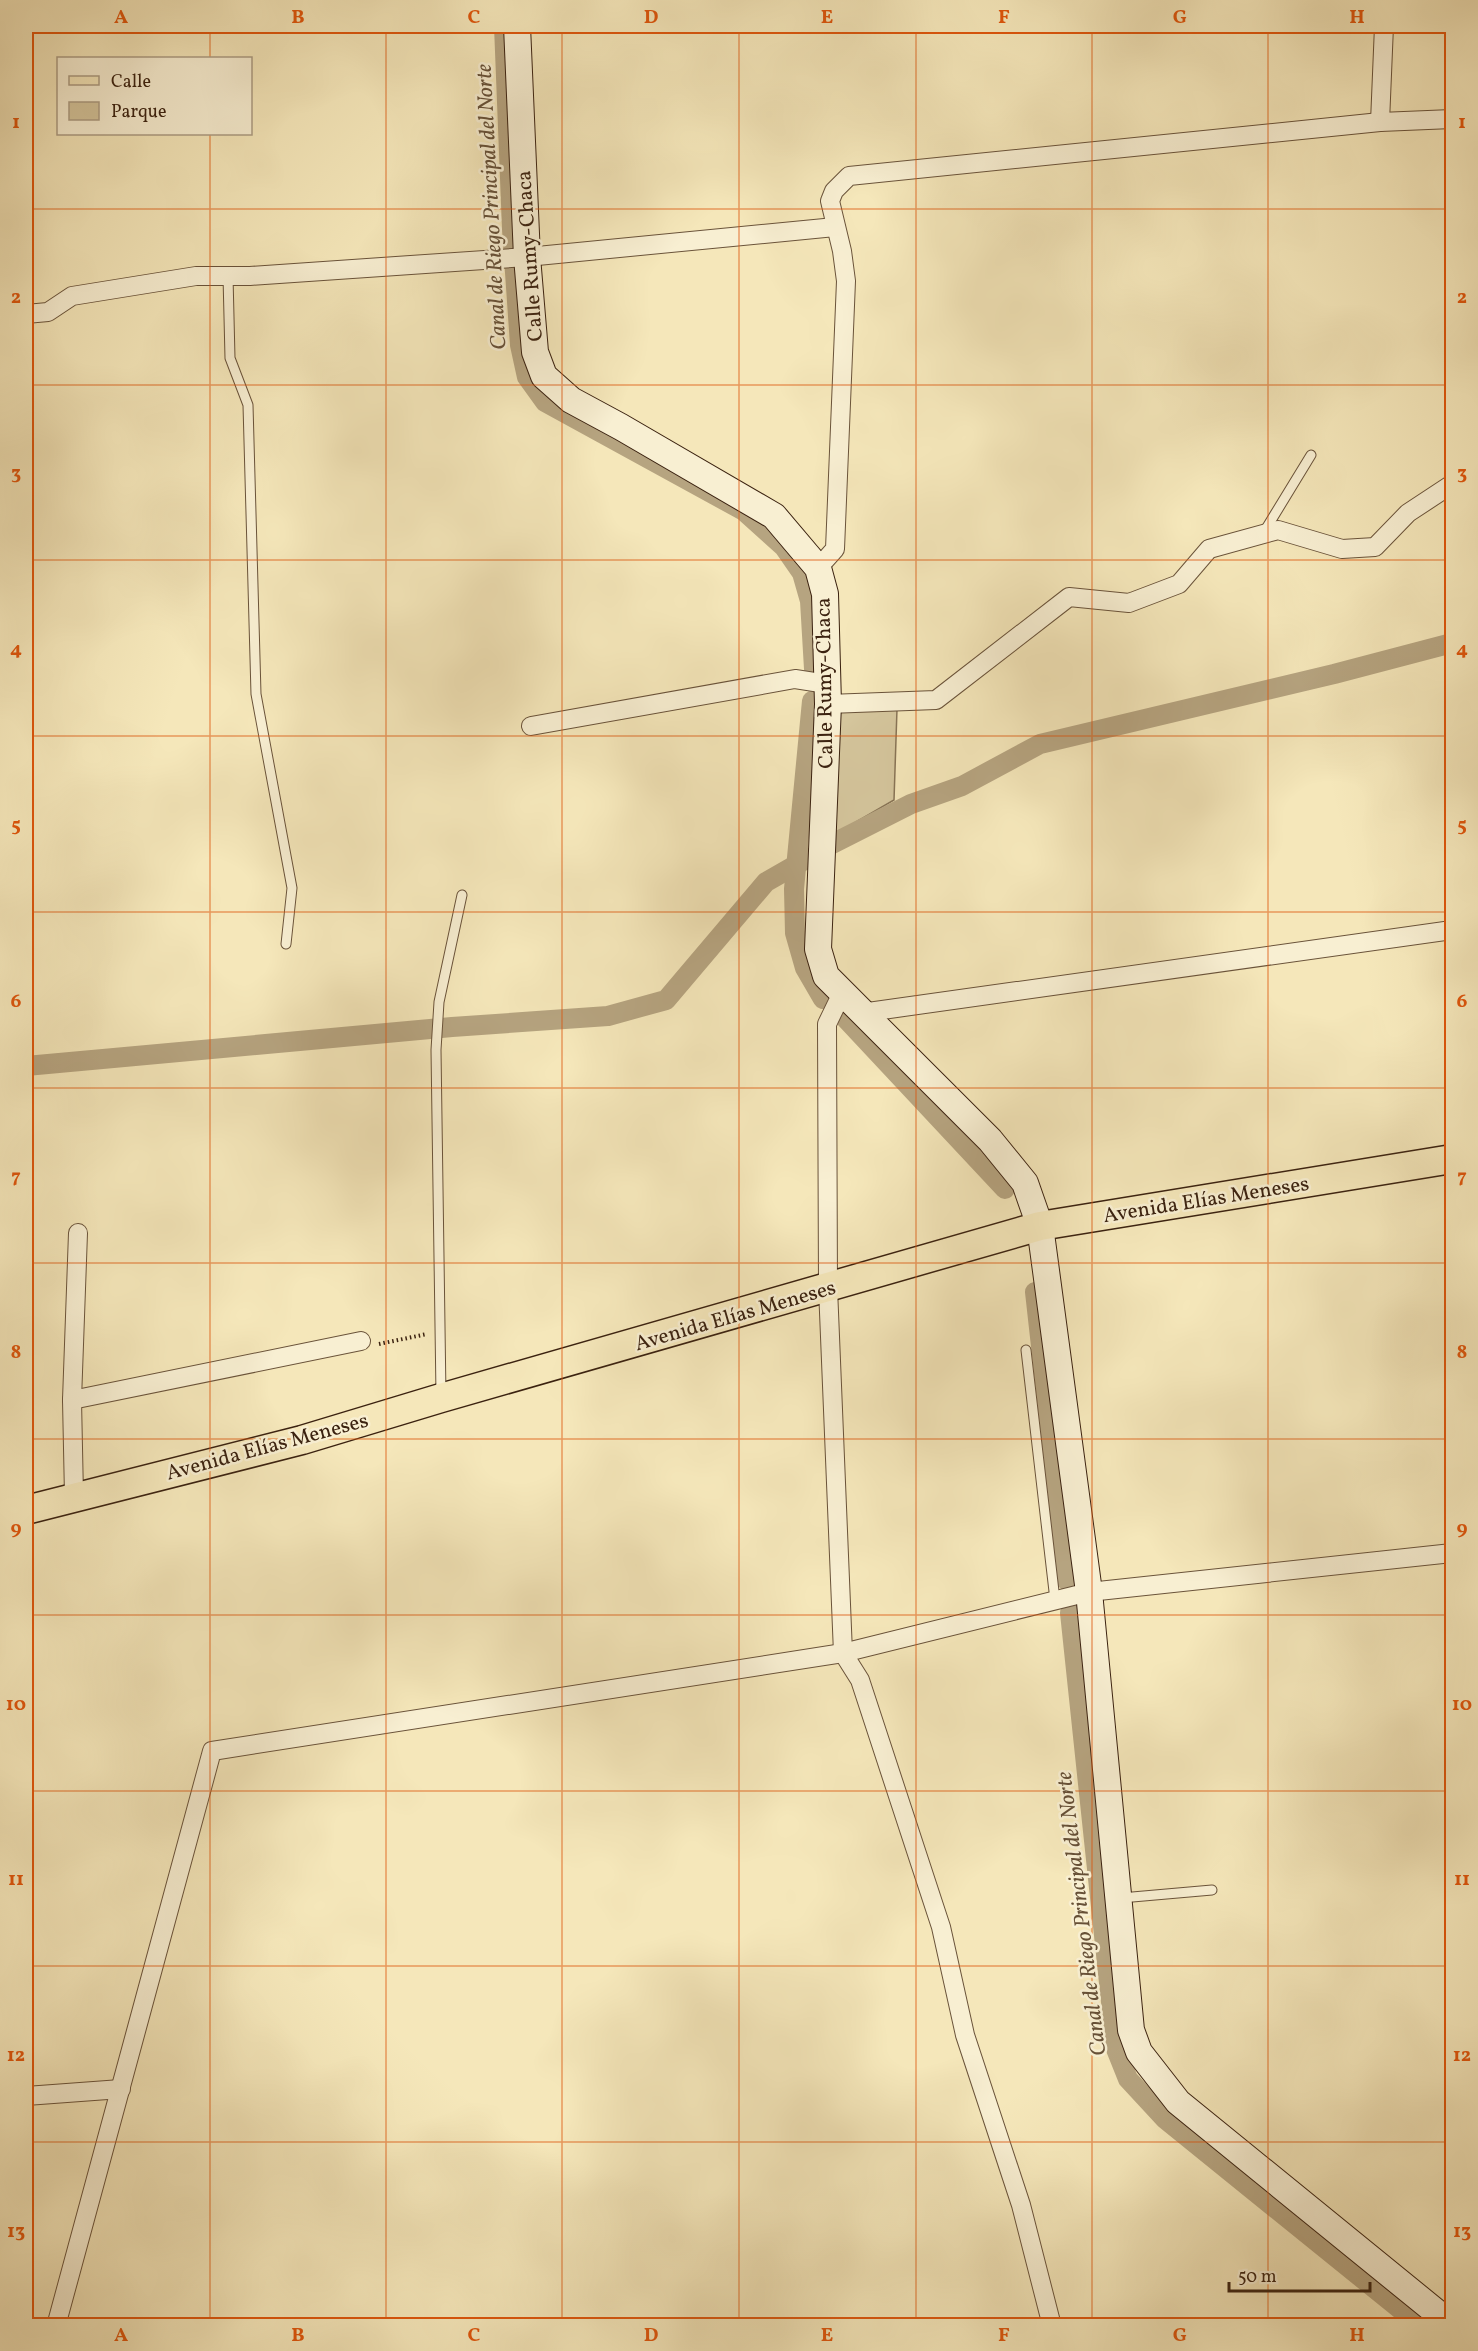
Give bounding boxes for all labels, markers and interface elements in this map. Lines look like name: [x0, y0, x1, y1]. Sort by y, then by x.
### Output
text: A: [114, 4, 128, 32]
text: B: [291, 4, 305, 32]
text: C: [468, 4, 481, 32]
text: D: [644, 4, 658, 32]
text: E: [821, 4, 833, 32]
text: F: [998, 4, 1010, 32]
text: G: [1173, 4, 1187, 32]
text: H: [1349, 4, 1365, 32]
legend: [57, 57, 252, 135]
water label: Canal de Riego Principal del Norte: [470, 63, 515, 351]
text: Calle: [111, 70, 151, 95]
text: Parque: [111, 100, 166, 125]
text: 1: [12, 109, 20, 137]
text: 1: [1458, 109, 1466, 137]
street label: Calle Rumy-Chaca: [510, 169, 551, 342]
text: 2: [11, 284, 21, 312]
text: 2: [1457, 284, 1467, 312]
text: 3: [11, 460, 21, 488]
text: 3: [1457, 460, 1467, 488]
street label: Calle Rumy-Chaca: [810, 597, 841, 769]
text: 4: [10, 636, 22, 664]
text: 4: [1456, 636, 1468, 664]
text: 5: [11, 812, 21, 840]
text: 5: [1457, 812, 1467, 840]
text: 6: [11, 988, 22, 1016]
text: 6: [1457, 988, 1468, 1016]
text: 7: [11, 1163, 21, 1191]
text: 7: [1457, 1163, 1467, 1191]
street label: Avenida Elías Meneses: [1101, 1170, 1311, 1231]
street label: Avenida Elías Meneses: [631, 1274, 839, 1359]
text: 8: [11, 1339, 21, 1367]
text: 8: [1457, 1339, 1467, 1367]
street label: Avenida Elías Meneses: [163, 1407, 372, 1488]
text: 9: [10, 1515, 22, 1543]
text: 9: [1456, 1515, 1468, 1543]
text: 10: [6, 1691, 26, 1719]
text: 10: [1452, 1691, 1472, 1719]
water label: Canal de Riego Principal del Norte: [1050, 1770, 1115, 2058]
text: 11: [8, 1866, 24, 1894]
text: 11: [1454, 1866, 1470, 1894]
text: 12: [7, 2042, 25, 2070]
text: 12: [1453, 2042, 1471, 2070]
text: 13: [7, 2218, 25, 2246]
text: 13: [1453, 2218, 1471, 2246]
scale bar: [1229, 2255, 1370, 2293]
text: 50 m: [1238, 2265, 1277, 2290]
text: A: [114, 2322, 128, 2350]
text: B: [291, 2322, 305, 2350]
text: C: [468, 2322, 481, 2350]
text: D: [644, 2322, 658, 2350]
text: E: [821, 2322, 833, 2350]
text: F: [998, 2322, 1010, 2350]
text: G: [1173, 2322, 1187, 2350]
text: H: [1349, 2322, 1365, 2350]

